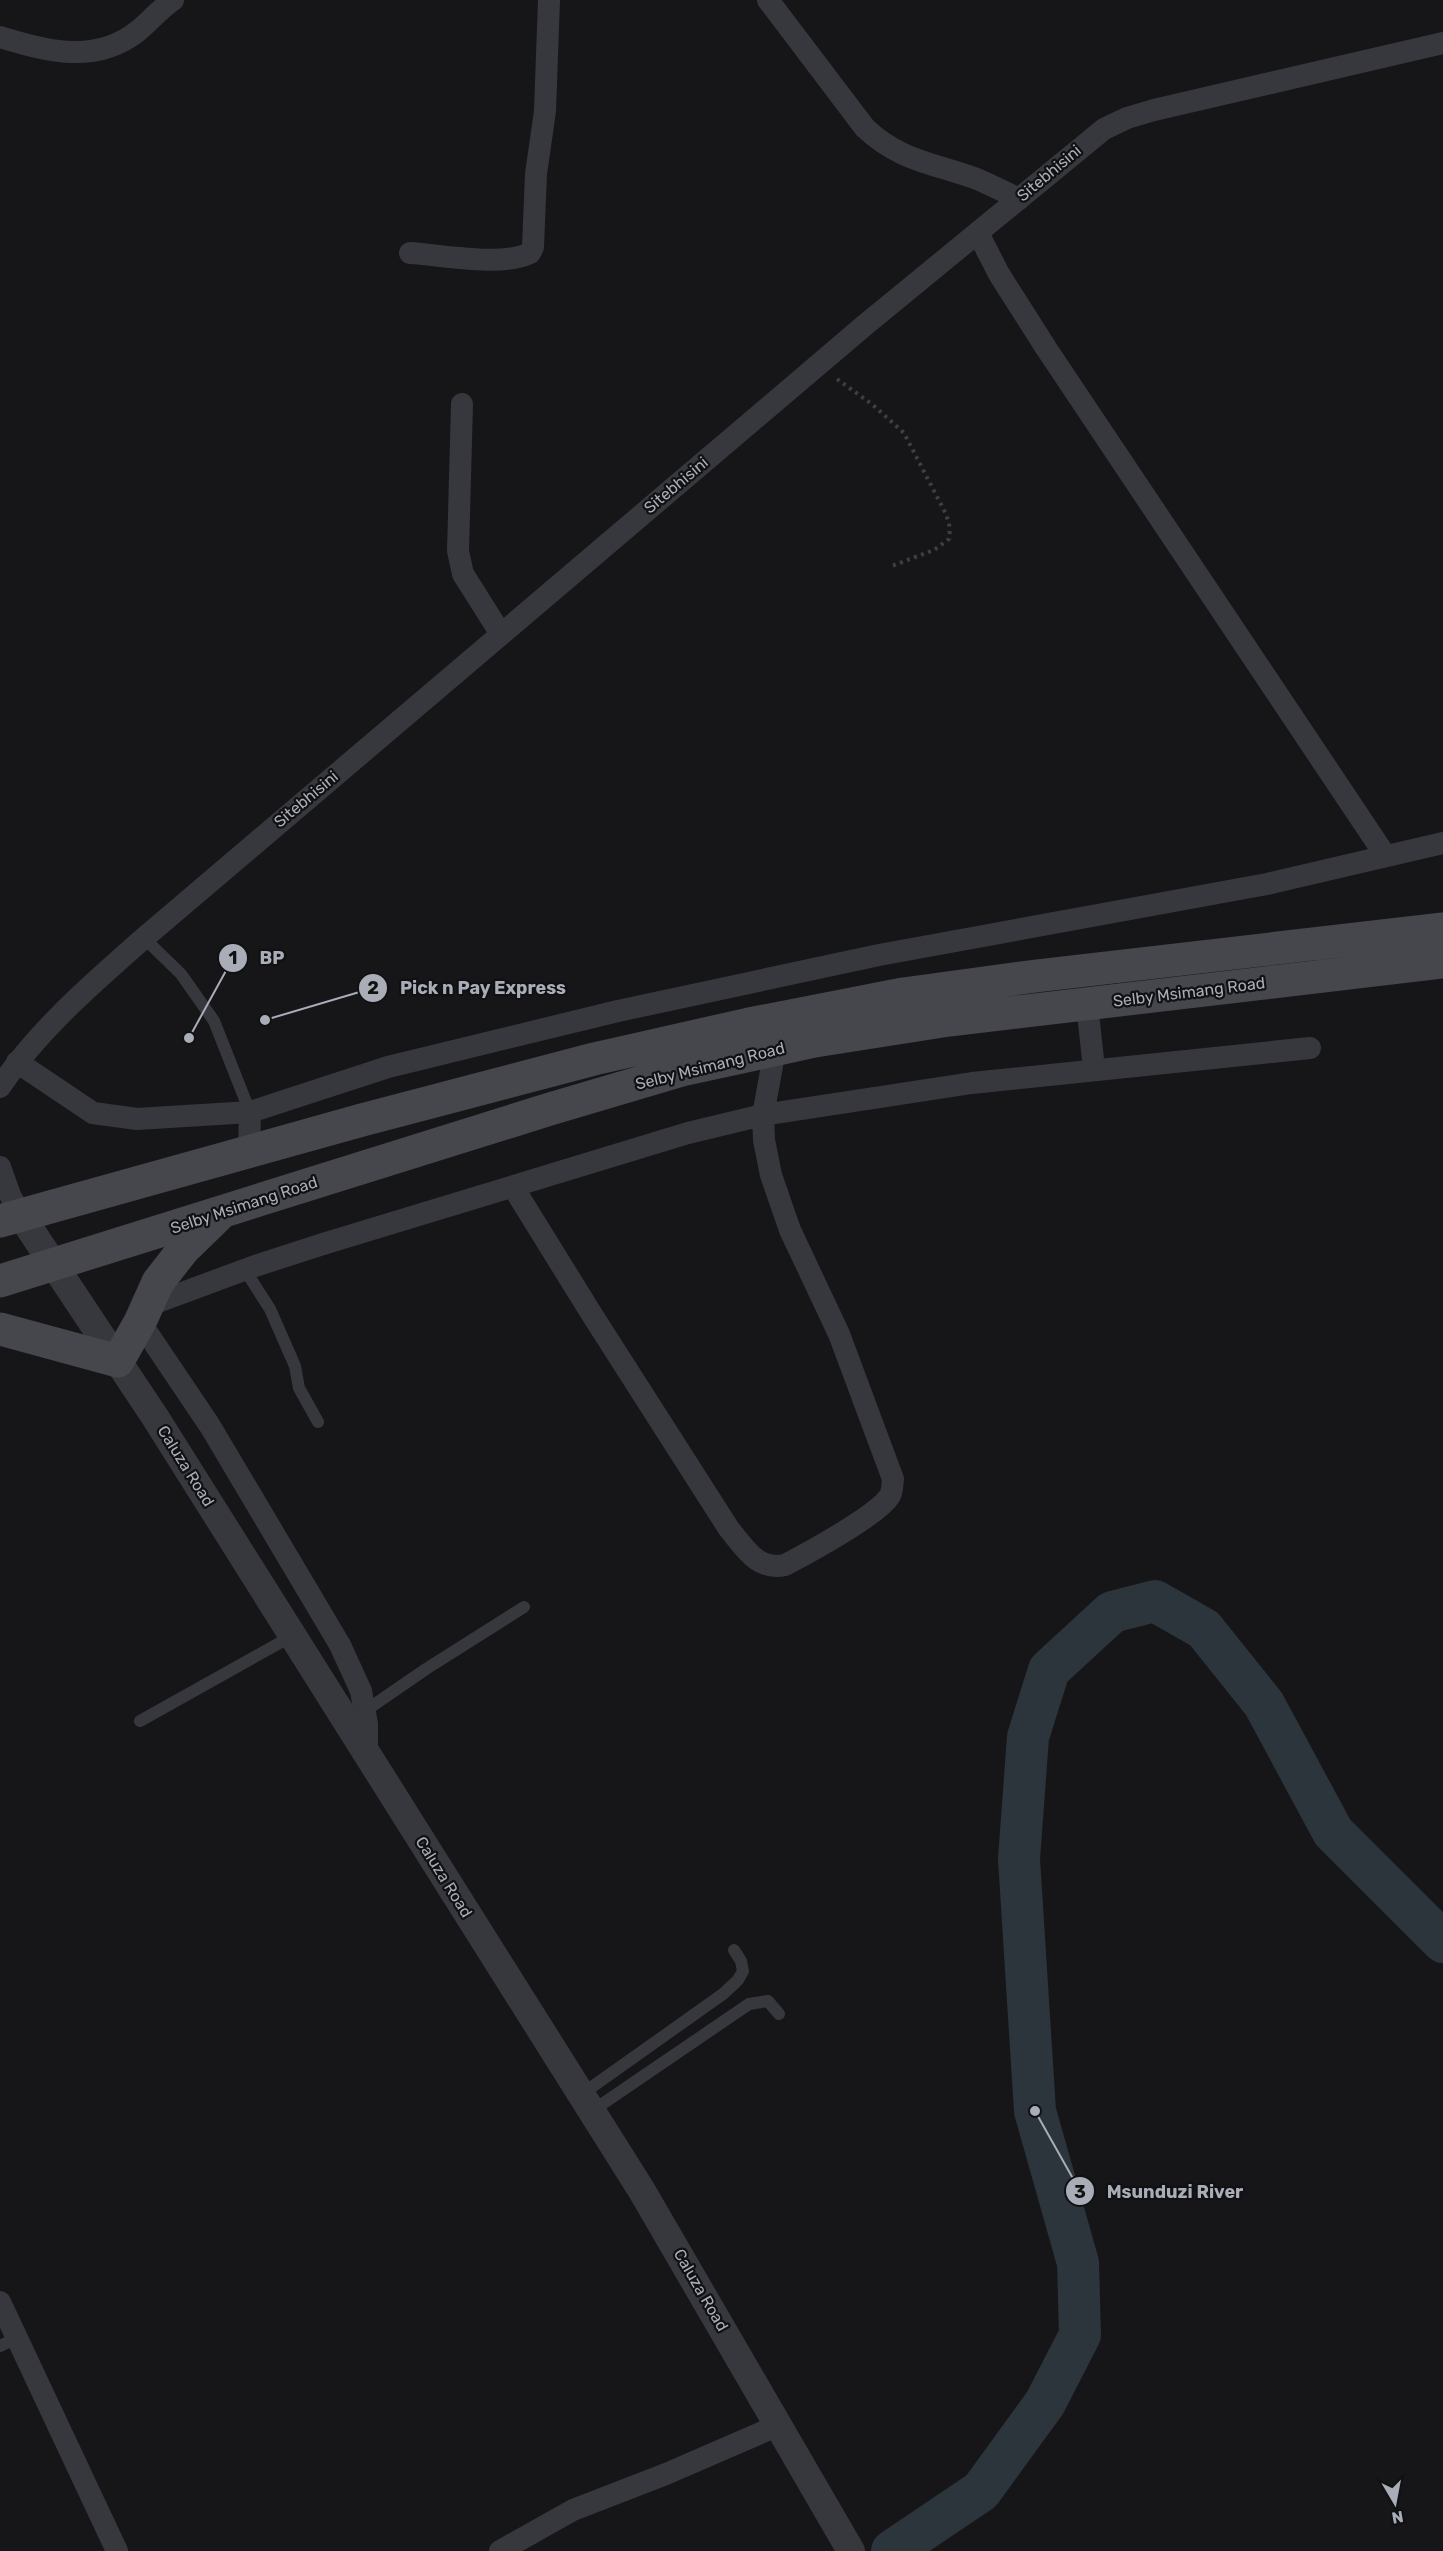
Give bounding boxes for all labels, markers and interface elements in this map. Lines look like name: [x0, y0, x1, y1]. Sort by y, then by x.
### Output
street label: Sitebhisini: [1013, 141, 1085, 205]
street label: Sitebhisini: [640, 453, 712, 517]
street label: Sitebhisini: [270, 767, 342, 831]
callout: BP: [218, 940, 297, 976]
text: 1: [229, 947, 237, 969]
text: BP: [260, 947, 284, 969]
callout: Pick n Pay Express: [358, 970, 579, 1006]
street label: Selby Msimang Road: [1112, 973, 1266, 1011]
text: 2: [367, 977, 379, 999]
text: Pick n Pay Express: [400, 977, 566, 999]
street label: Selby Msimang Road: [633, 1038, 787, 1094]
street label: Selby Msimang Road: [168, 1172, 320, 1238]
street label: Caluza Road: [154, 1422, 218, 1510]
street label: Caluza Road: [412, 1833, 476, 1921]
callout: Msunduzi River: [1065, 2173, 1256, 2209]
text: 3: [1074, 2181, 1086, 2203]
text: Msunduzi River: [1107, 2181, 1243, 2203]
street label: Caluza Road: [670, 2245, 732, 2335]
north arrow: [1365, 2473, 1425, 2533]
text: N: [1390, 2507, 1405, 2528]

